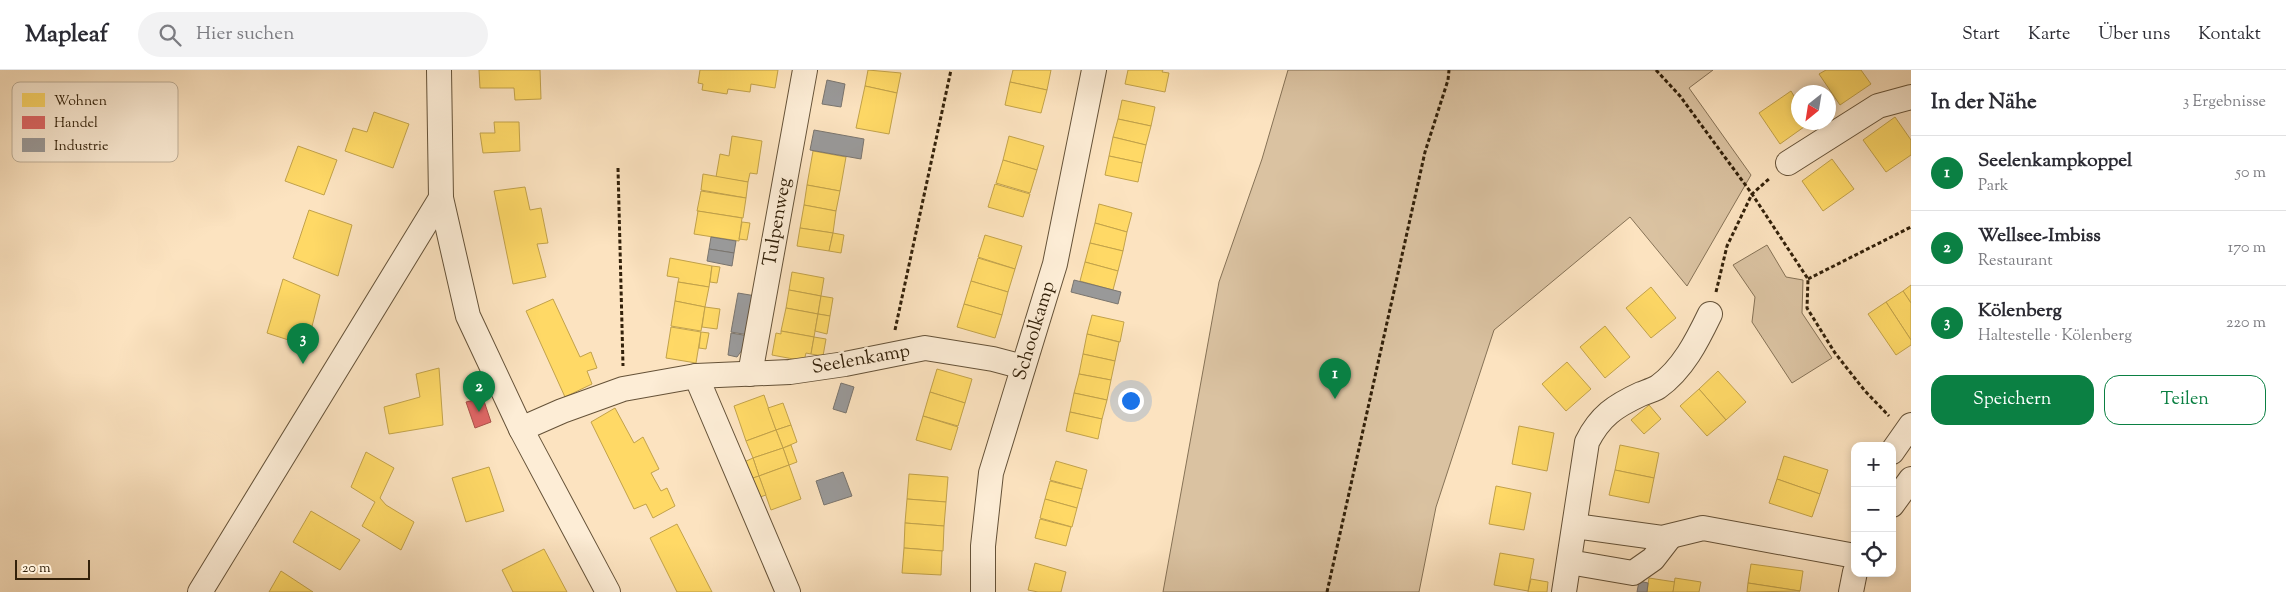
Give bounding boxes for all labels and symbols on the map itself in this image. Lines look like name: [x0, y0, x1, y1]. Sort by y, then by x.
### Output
legend: [12, 82, 178, 162]
north arrow: [1791, 85, 1836, 130]
text: Wohnen: [54, 92, 107, 112]
text: Handel: [54, 114, 98, 134]
text: Industrie: [54, 137, 109, 157]
street label: Tulpenweg: [757, 176, 799, 268]
street label: Schoolkamp: [1007, 278, 1063, 384]
pin: 3: [287, 323, 319, 364]
street label: Seelenkamp: [810, 338, 912, 382]
pin: 1: [1319, 358, 1351, 399]
pin: 2: [463, 371, 495, 412]
your location: [1118, 388, 1144, 414]
scale bar: [15, 557, 90, 580]

